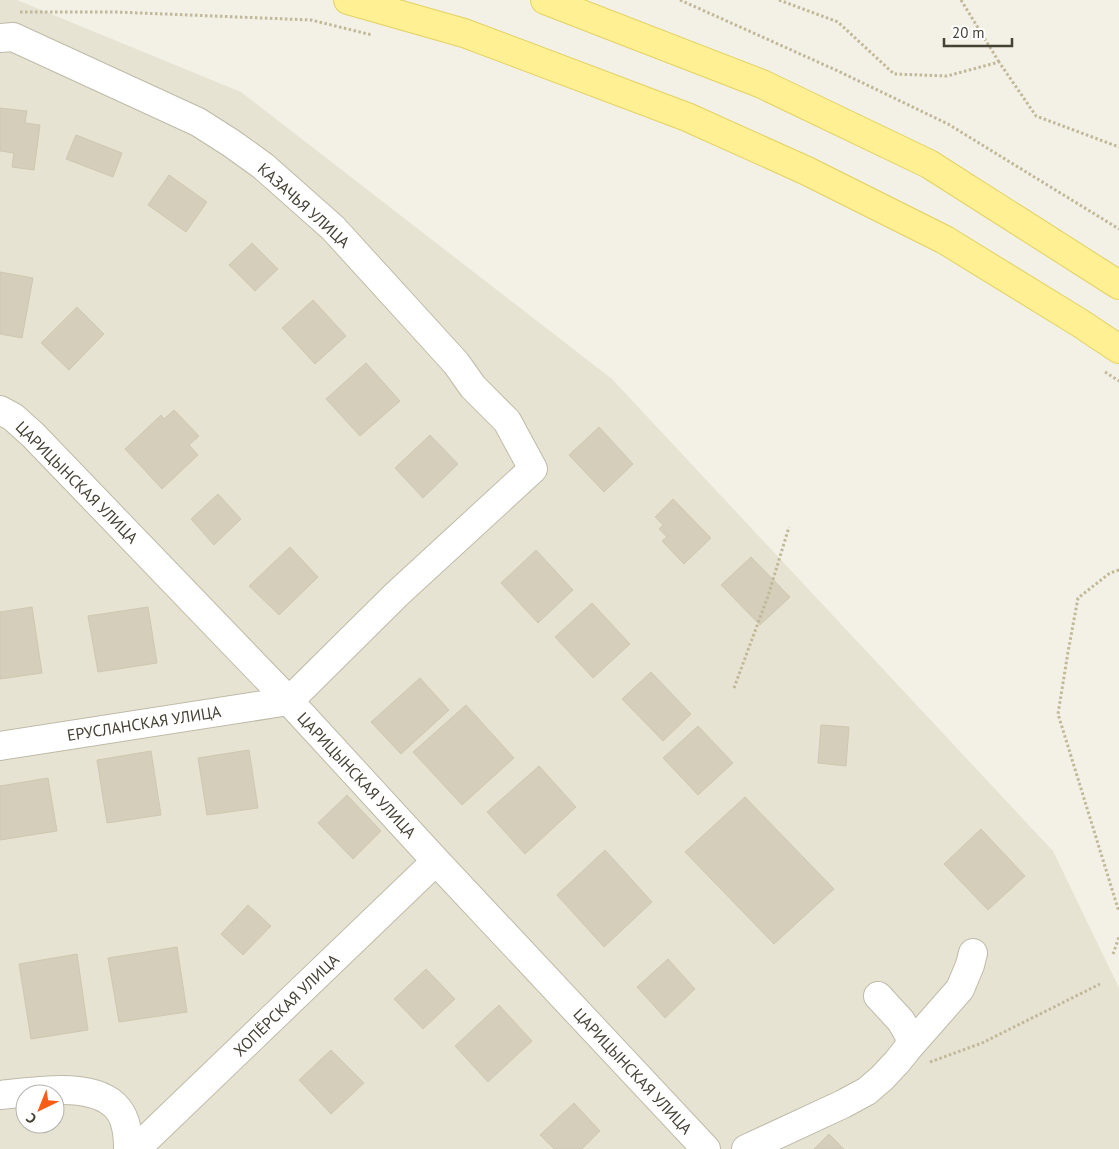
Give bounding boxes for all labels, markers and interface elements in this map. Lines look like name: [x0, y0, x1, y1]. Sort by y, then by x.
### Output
scale bar: [944, 15, 1012, 47]
text: 20 m: [952, 23, 985, 42]
street label: КАЗАЧЬЯ УЛИЦА: [254, 158, 355, 252]
street label: ЦАРИЦЫНСКАЯ УЛИЦА: [12, 417, 143, 548]
street label: ЕРУСЛАНСКАЯ УЛИЦА: [66, 701, 223, 745]
street label: ЦАРИЦЫНСКАЯ УЛИЦА: [293, 708, 421, 843]
street label: ХОПЁРСКАЯ УЛИЦА: [229, 949, 343, 1060]
street label: ЦАРИЦЫНСКАЯ УЛИЦА: [569, 1004, 697, 1139]
north arrow: [15, 1084, 65, 1134]
text: С: [22, 1109, 40, 1128]

